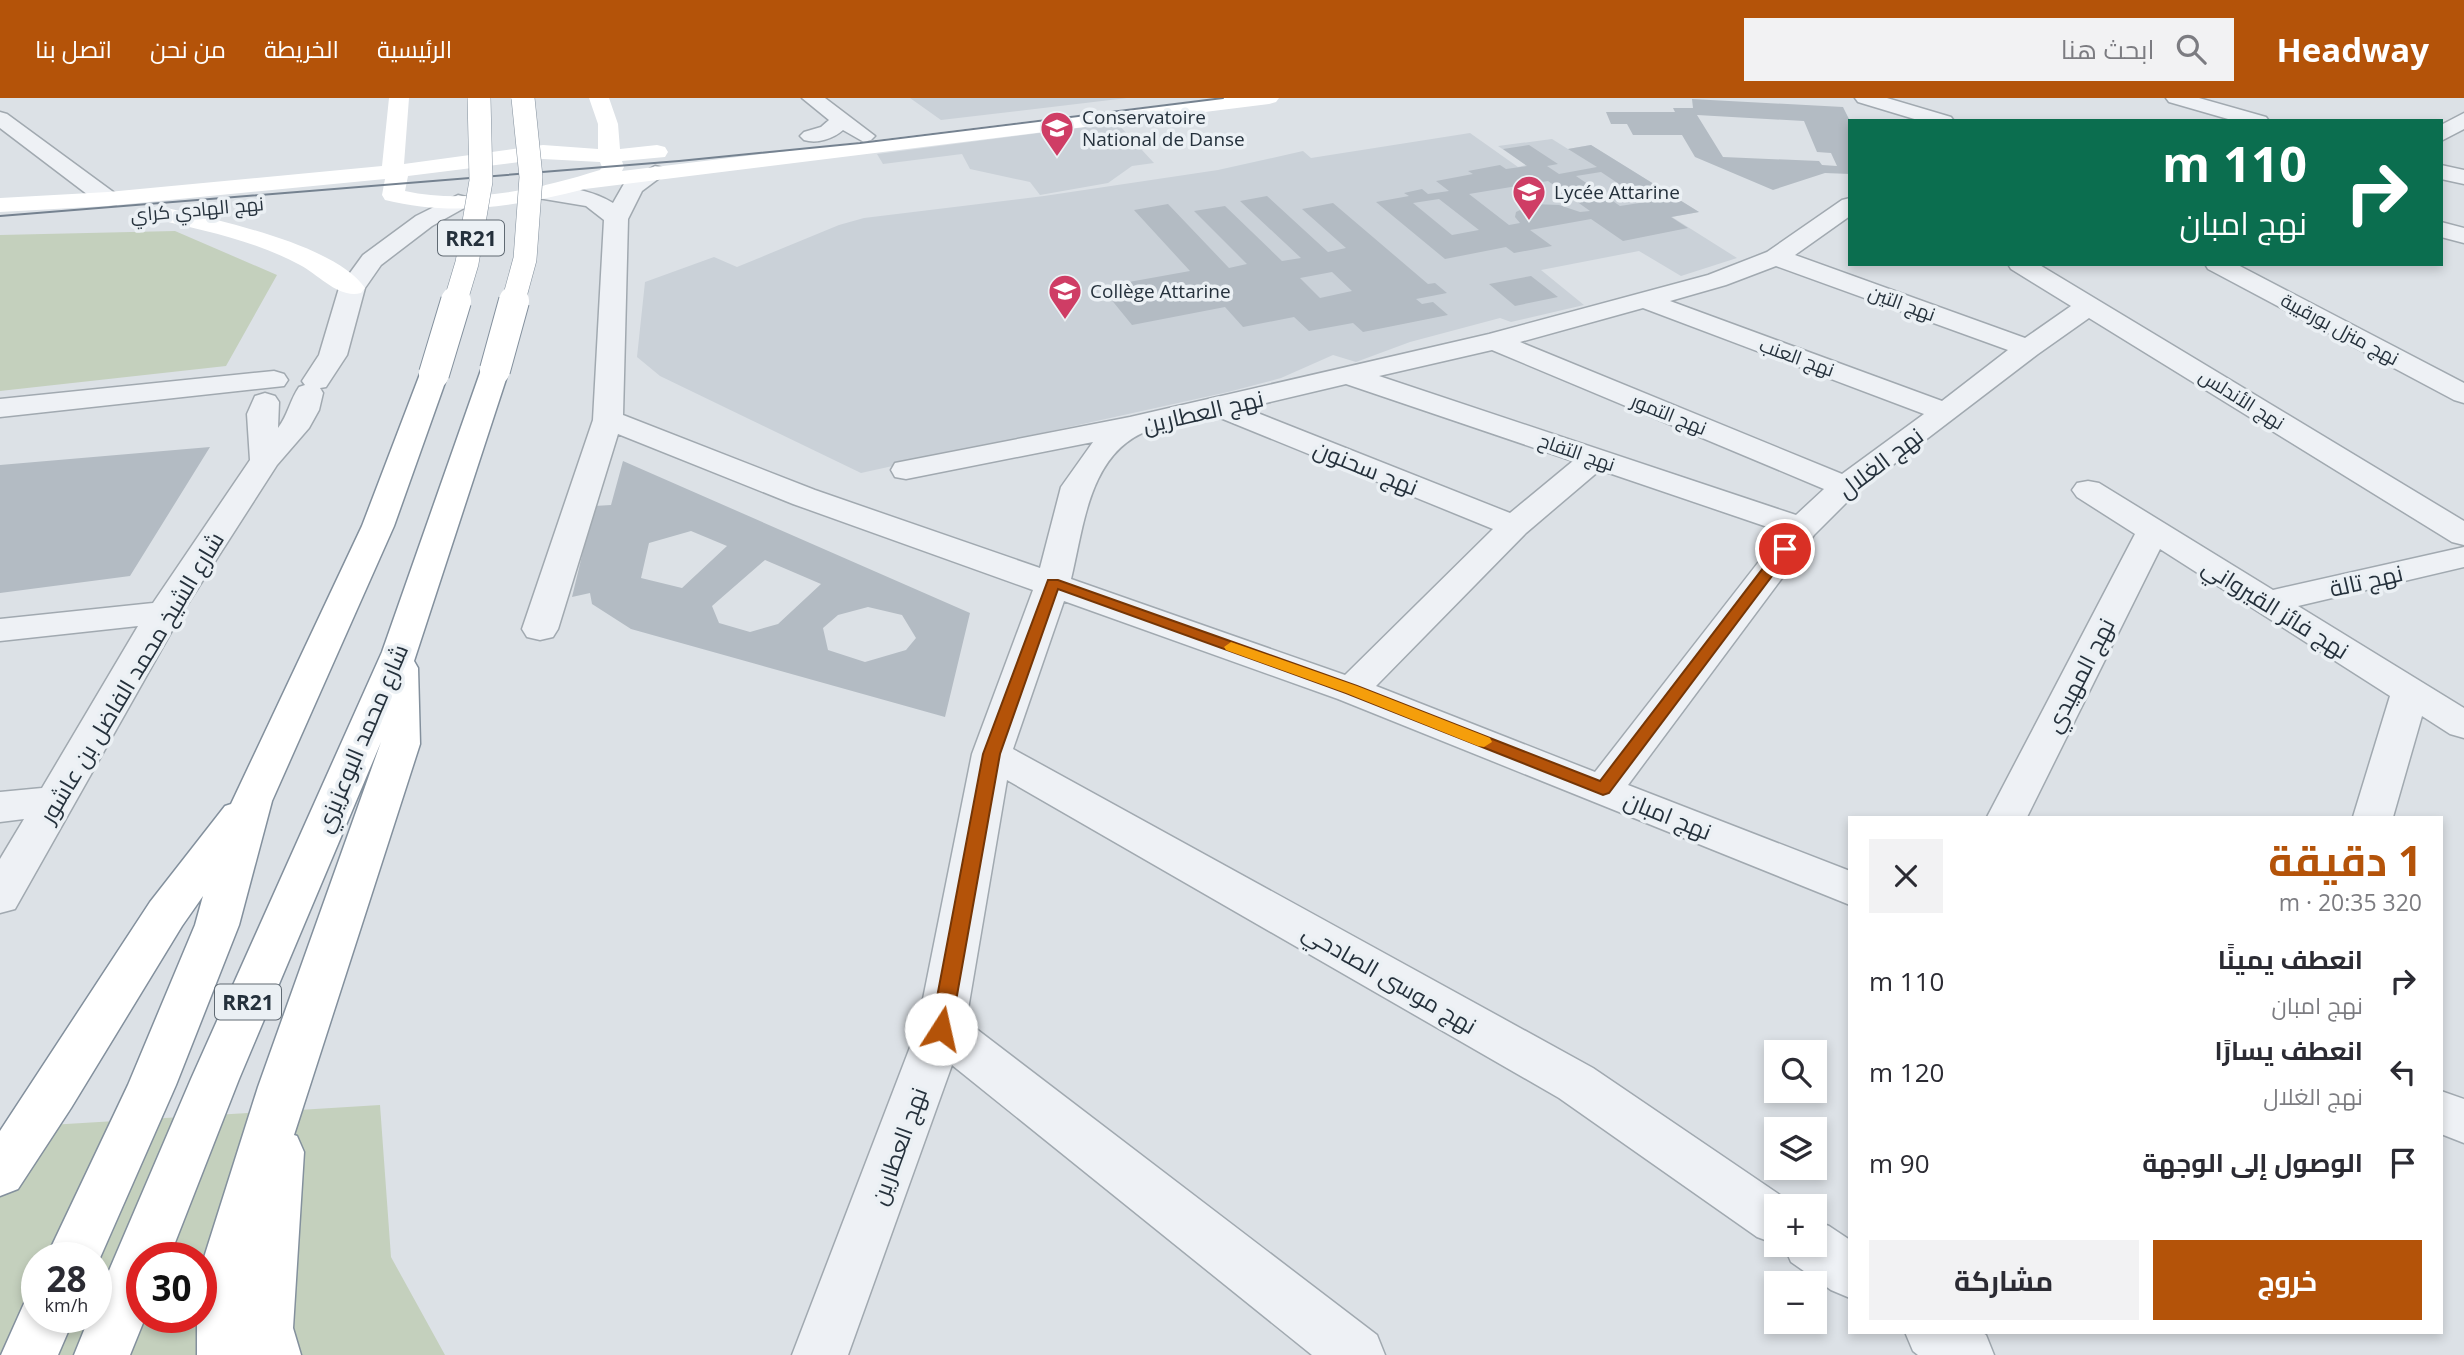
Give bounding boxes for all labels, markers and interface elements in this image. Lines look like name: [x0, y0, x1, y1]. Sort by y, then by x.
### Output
search box: [1744, 18, 2234, 81]
text: Headway: [2276, 27, 2429, 72]
icon: search: [2172, 30, 2210, 68]
text: ابحث هنا: [2061, 31, 2154, 67]
text: اتصل بنا: [35, 32, 112, 65]
text: من نحن: [150, 32, 226, 65]
text: الخريطة: [264, 32, 339, 65]
text: الرئيسية: [377, 32, 452, 65]
place label: Conservatoire National de Danse: [1082, 104, 1245, 152]
school or university icon: Conservatoire National de Danse: [1038, 109, 1076, 158]
text: 110 m: [2162, 130, 2307, 196]
icon: right: [2331, 147, 2422, 238]
school or university icon: Lycée Attarine: [1510, 173, 1548, 222]
place label: Lycée Attarine: [1554, 179, 1680, 205]
street label: نهج الهادي كراي: [129, 190, 265, 230]
text: نهج امبان: [2180, 201, 2307, 244]
road number: RR21: [438, 220, 504, 256]
school or university icon: Collège Attarine: [1046, 272, 1084, 321]
place label: Collège Attarine: [1090, 278, 1231, 304]
street label: نهج التين: [1865, 279, 1939, 328]
street label: نهج منزل بورقيبة: [2276, 287, 2404, 372]
street label: نهج العنب: [1756, 331, 1838, 383]
street label: نهج الأندلس: [2194, 363, 2290, 436]
street label: نهج العطارين: [1139, 382, 1267, 441]
street label: نهج التمور: [1626, 387, 1711, 442]
street label: نهج الغلال: [1831, 419, 1930, 506]
street label: نهج التفاح: [1535, 427, 1619, 478]
street label: نهج سحنون: [1309, 432, 1423, 503]
pin: [1755, 519, 1815, 579]
street label: شارع الشيخ محمد الفاضل بن عاشور: [30, 525, 232, 831]
icon: arrive: [1766, 530, 1804, 568]
street label: نهج فائز القيرواني: [2195, 550, 2356, 669]
street label: نهج تالة: [2326, 556, 2406, 605]
street label: نهج المهيدي: [2036, 612, 2124, 739]
street label: شارع محمد البوعزيزي: [307, 639, 418, 838]
street label: نهج امبان: [1619, 783, 1716, 848]
text: 1 دقيقة: [2268, 831, 2422, 888]
button: close: [1869, 839, 1943, 913]
text: 320 m · 20:35: [2279, 886, 2422, 918]
street label: نهج موسى الصادحي: [1296, 915, 1483, 1043]
text: انعطف يمينًا: [2218, 941, 2363, 977]
icon: right: [2384, 962, 2422, 1000]
text: 110 m: [1869, 963, 1944, 999]
road number: RR21: [215, 984, 281, 1020]
text: نهج امبان: [2271, 989, 2363, 1021]
position arrow: [904, 992, 978, 1066]
text: انعطف يسارًا: [2214, 1032, 2363, 1068]
map controls: [1764, 1040, 1827, 1334]
button: search: [1764, 1040, 1827, 1103]
icon: left: [2384, 1053, 2422, 1091]
text: 120 m: [1869, 1054, 1944, 1090]
text: نهج الغلال: [2263, 1080, 2363, 1112]
street label: نهج العطارين: [862, 1083, 935, 1210]
button: layers: [1764, 1117, 1827, 1180]
text: الوصول إلى الوجهة: [2142, 1144, 2363, 1180]
icon: arrive: [2384, 1144, 2422, 1182]
text: 90 m: [1869, 1145, 1930, 1181]
button: +: [1764, 1194, 1827, 1257]
button: مشاركة: [1869, 1240, 2139, 1320]
button: خروج: [2153, 1240, 2422, 1320]
speed limit sign: 30: [126, 1242, 217, 1333]
text: 28: [46, 1255, 87, 1302]
button: −: [1764, 1271, 1827, 1334]
text: km/h: [45, 1293, 88, 1317]

